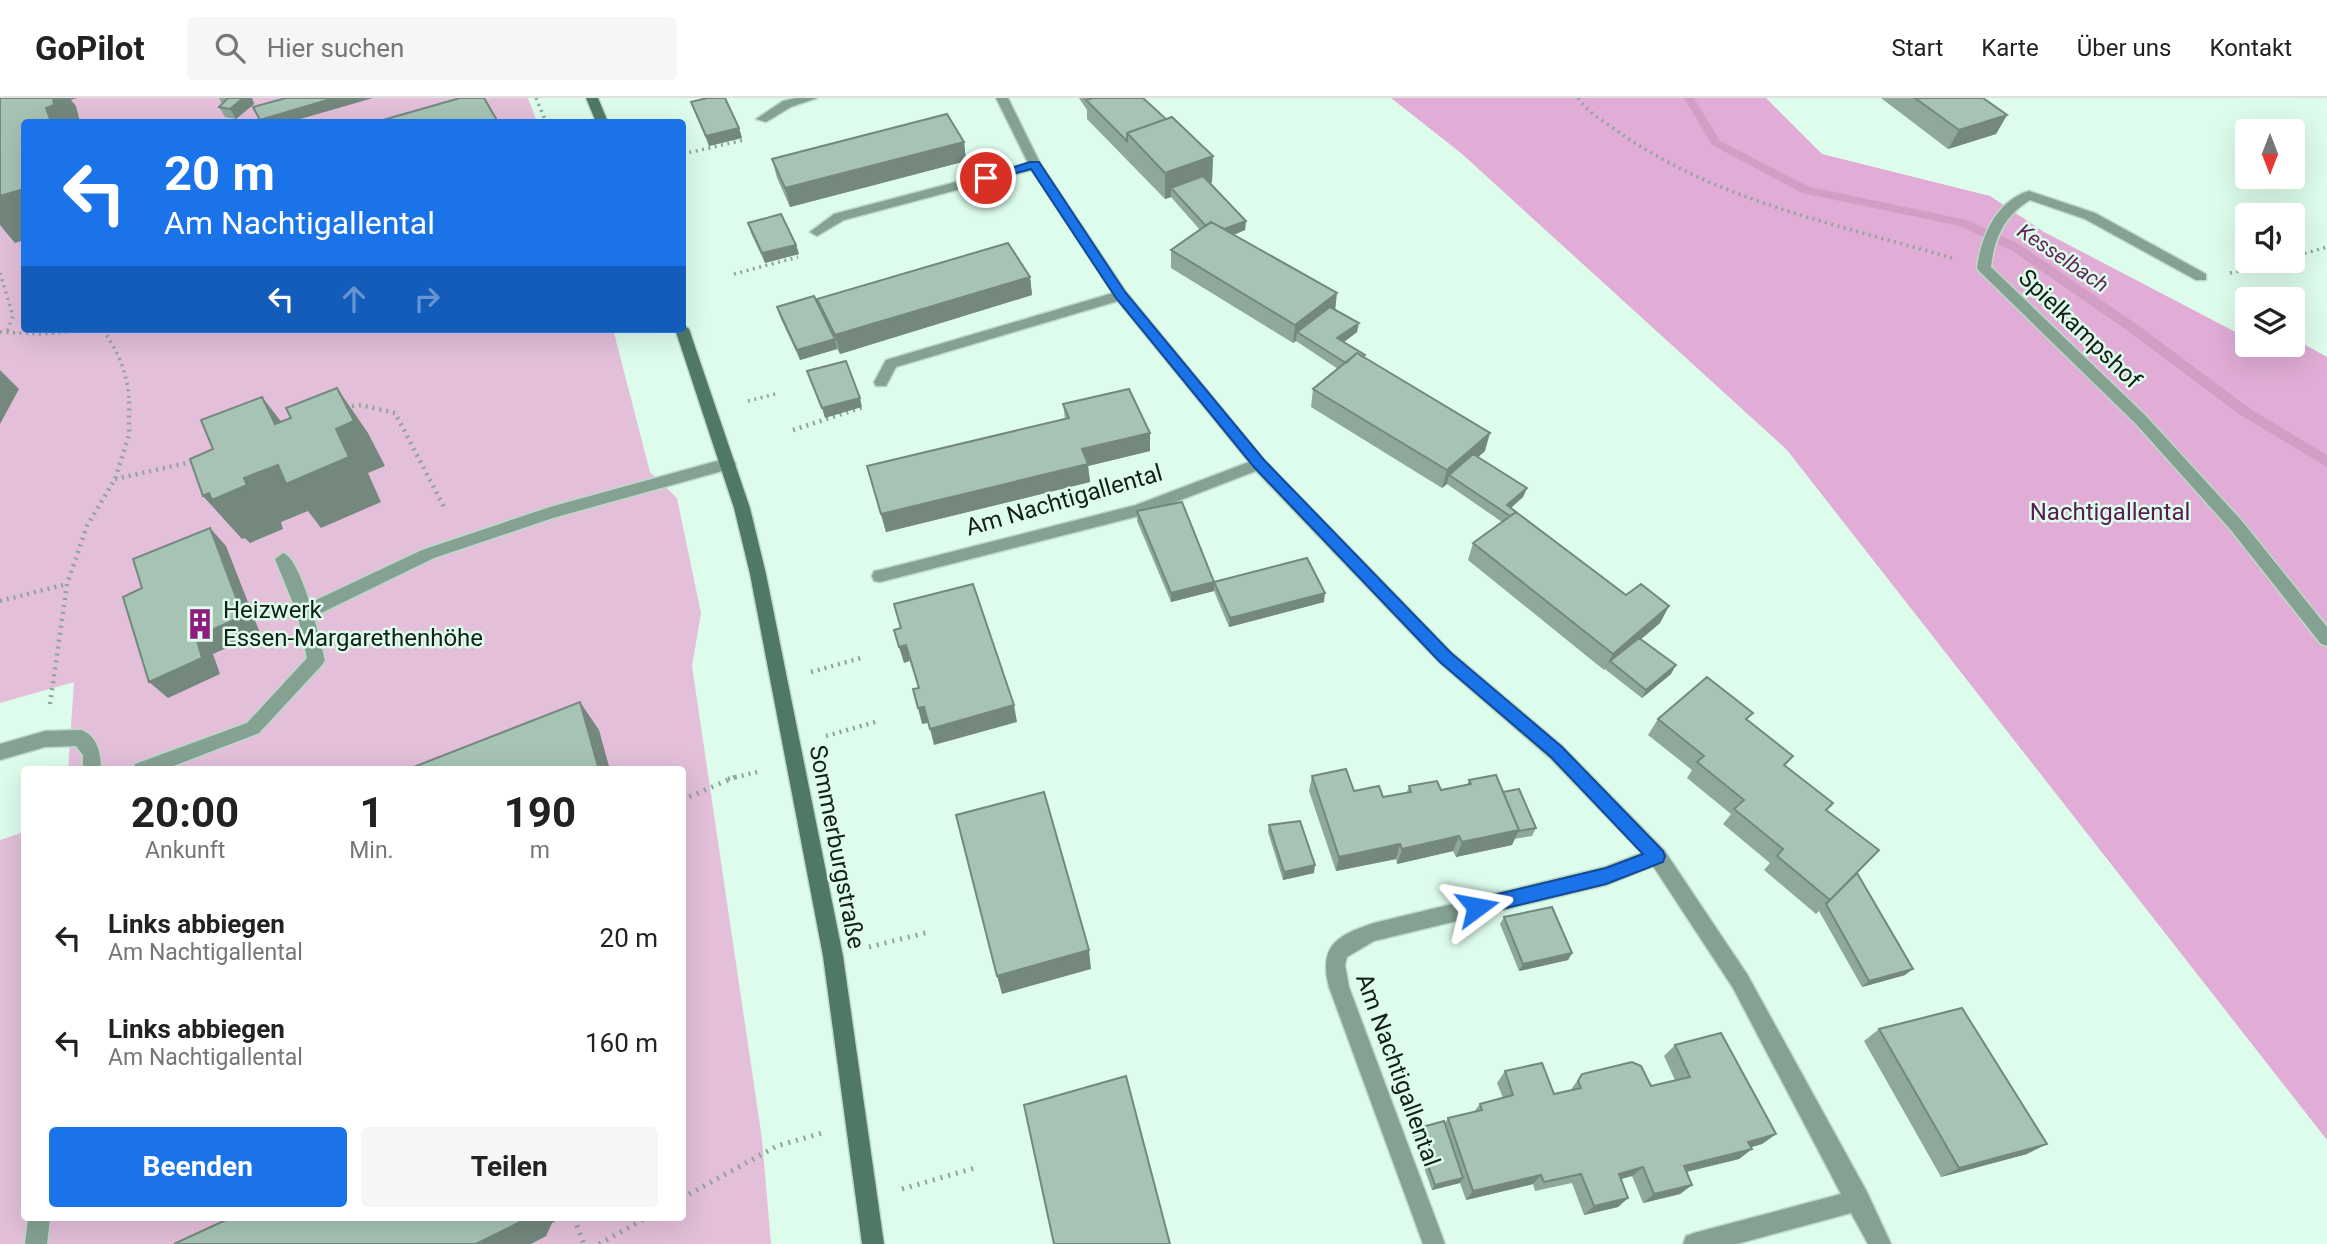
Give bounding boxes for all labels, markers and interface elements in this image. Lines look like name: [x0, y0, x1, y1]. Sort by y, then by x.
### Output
search box: [187, 17, 677, 80]
text: GoPilot: [35, 29, 145, 68]
icon: search: [211, 29, 249, 67]
text: Hier suchen: [267, 33, 404, 63]
text: Start: [1892, 34, 1943, 62]
text: Karte: [1981, 34, 2039, 62]
text: Über uns: [2077, 34, 2171, 62]
text: Kontakt: [2209, 34, 2292, 62]
north arrow: [2235, 119, 2305, 189]
map controls: [2235, 119, 2305, 357]
text: 20 m: [164, 145, 275, 202]
icon: left: [49, 147, 140, 238]
pin: [956, 148, 1016, 208]
icon: arrive: [967, 159, 1005, 197]
button: sound: [2235, 203, 2305, 273]
text: Am Nachtigallental: [164, 204, 435, 242]
water label: Kesselbach: [2013, 219, 2113, 297]
street label: Spielkampshof: [2013, 264, 2148, 395]
icon: left: [262, 280, 300, 318]
icon: ahead: [335, 280, 373, 318]
icon: right: [408, 280, 446, 318]
button: layers: [2235, 287, 2305, 357]
street label: Am Nachtigallental: [962, 459, 1166, 541]
park label: Nachtigallental: [2030, 498, 2190, 526]
place label: Heizwerk Essen-Margarethenhöhe: [223, 596, 483, 652]
building icon: Heizwerk Essen-Margarethenhöhe: [183, 607, 217, 641]
street label: Sommerburgstraße: [804, 743, 870, 951]
text: 20:00: [131, 788, 239, 837]
text: 1: [359, 788, 384, 837]
text: 190: [504, 788, 576, 837]
text: Ankunft: [145, 837, 225, 864]
text: Min.: [349, 837, 394, 864]
text: m: [530, 837, 550, 864]
position arrow: [1440, 870, 1514, 944]
text: Links abbiegen: [108, 909, 285, 939]
icon: left: [49, 919, 87, 957]
text: 20 m: [600, 923, 658, 953]
text: Am Nachtigallental: [108, 939, 303, 966]
street label: Am Nachtigallental: [1350, 970, 1446, 1170]
text: Links abbiegen: [108, 1014, 285, 1044]
icon: left: [49, 1024, 87, 1062]
text: 160 m: [585, 1028, 658, 1058]
text: Am Nachtigallental: [108, 1044, 303, 1071]
button: Beenden: [49, 1127, 347, 1207]
button: Teilen: [361, 1127, 658, 1207]

